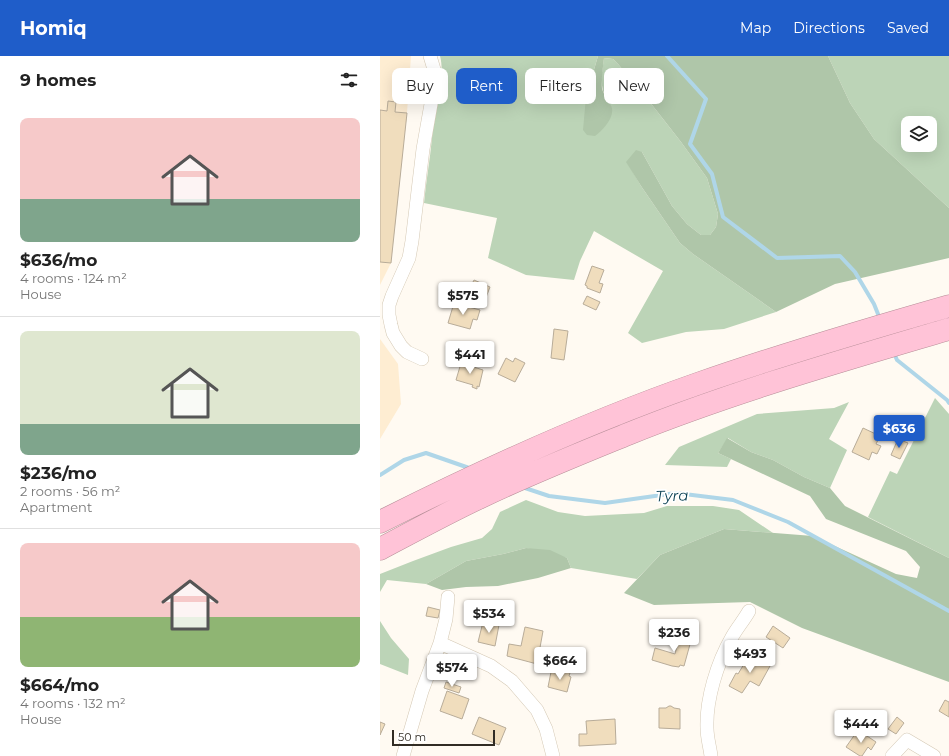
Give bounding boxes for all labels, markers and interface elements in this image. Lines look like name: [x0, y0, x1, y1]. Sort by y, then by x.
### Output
text: Homiq: [20, 17, 87, 40]
text: Map: [740, 19, 771, 37]
text: Directions: [793, 19, 865, 37]
text: Saved: [887, 19, 929, 37]
chip: Buy: [392, 68, 448, 104]
chip: Rent: [456, 68, 517, 104]
chip: Filters: [525, 68, 596, 104]
chip: New: [604, 68, 664, 104]
icon: filters: [338, 69, 360, 91]
text: 9 homes: [20, 70, 96, 90]
map controls: [901, 116, 937, 152]
button: layers: [901, 116, 937, 152]
icon: home: [154, 144, 226, 216]
text: $636/mo: [20, 250, 97, 270]
text: 4 rooms · 124 m²: [20, 270, 127, 286]
pin: $575: [439, 282, 487, 316]
text: House: [20, 286, 62, 302]
text: $575: [447, 287, 479, 303]
pin: $441: [446, 341, 494, 375]
text: $441: [454, 346, 486, 362]
icon: home: [154, 357, 226, 429]
pin: $636: [875, 415, 923, 449]
text: $636: [883, 420, 915, 436]
text: $236/mo: [20, 463, 97, 483]
text: 2 rooms · 56 m²: [20, 483, 120, 499]
water label: Tyra: [655, 485, 689, 506]
text: Apartment: [20, 499, 92, 515]
icon: home: [154, 569, 226, 641]
pin: $534: [465, 600, 513, 634]
text: $534: [473, 605, 505, 621]
pin: $236: [650, 619, 698, 653]
text: $236: [658, 624, 690, 640]
pin: $493: [726, 640, 774, 674]
text: $493: [733, 645, 767, 661]
pin: $664: [536, 647, 584, 681]
text: $664: [543, 652, 577, 668]
pin: $574: [428, 654, 476, 688]
text: $574: [436, 659, 468, 675]
text: $664/mo: [20, 675, 99, 695]
text: 4 rooms · 132 m²: [20, 695, 126, 711]
pin: $444: [837, 710, 885, 744]
text: House: [20, 711, 62, 727]
text: $444: [843, 715, 879, 731]
scale bar: [392, 728, 495, 747]
text: 50 m: [398, 730, 426, 744]

